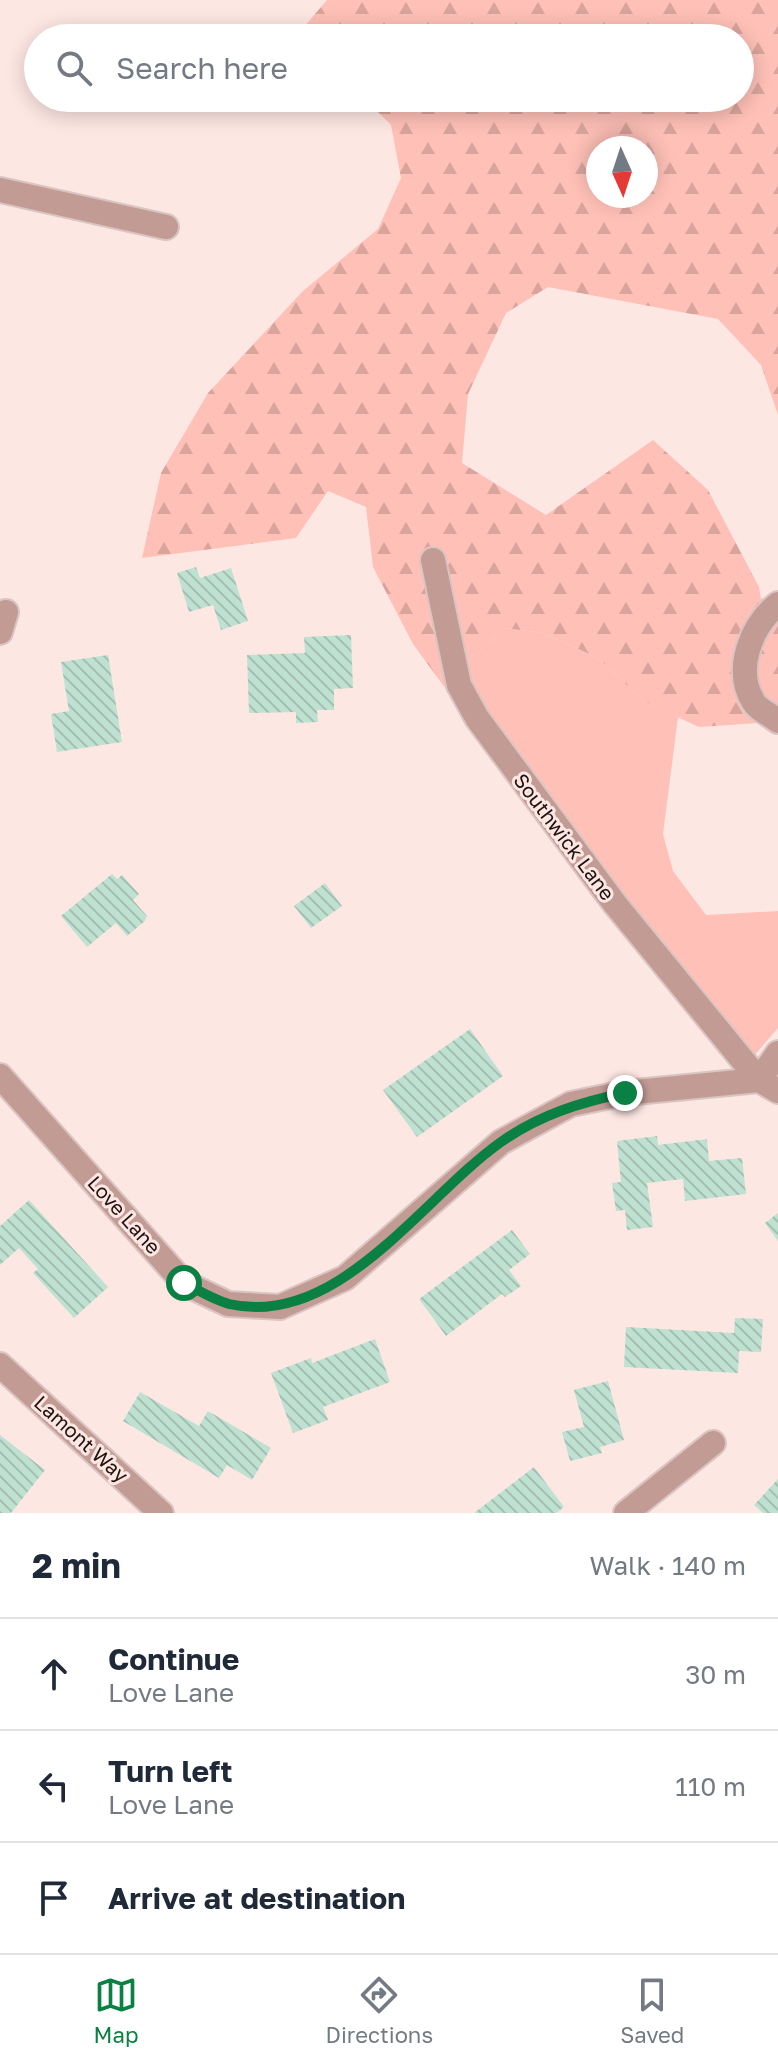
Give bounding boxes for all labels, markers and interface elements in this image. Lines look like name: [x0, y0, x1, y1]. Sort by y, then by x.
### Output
search box: [24, 24, 754, 112]
icon: search: [52, 46, 96, 90]
text: Search here: [116, 50, 288, 86]
north arrow: [586, 136, 658, 208]
street label: Southwick Lane: [509, 768, 620, 905]
route end: [607, 1075, 643, 1111]
street label: Love Lane: [83, 1170, 166, 1258]
route start: [166, 1265, 202, 1301]
street label: Lamont Way: [30, 1390, 134, 1487]
text: 2 min: [32, 1545, 121, 1585]
text: Walk · 140 m: [589, 1550, 746, 1581]
text: Continue: [108, 1641, 239, 1677]
icon: ahead: [32, 1652, 76, 1696]
text: 30 m: [685, 1659, 746, 1690]
text: Love Lane: [108, 1677, 234, 1708]
text: Turn left: [108, 1753, 233, 1789]
icon: left: [32, 1764, 76, 1808]
text: 110 m: [675, 1771, 746, 1802]
text: Love Lane: [108, 1789, 234, 1820]
icon: arrive: [32, 1876, 76, 1920]
text: Arrive at destination: [108, 1880, 405, 1916]
tab: Map: [94, 1973, 138, 2048]
tab: Directions: [326, 1973, 433, 2048]
tab: Saved: [620, 1973, 684, 2048]

